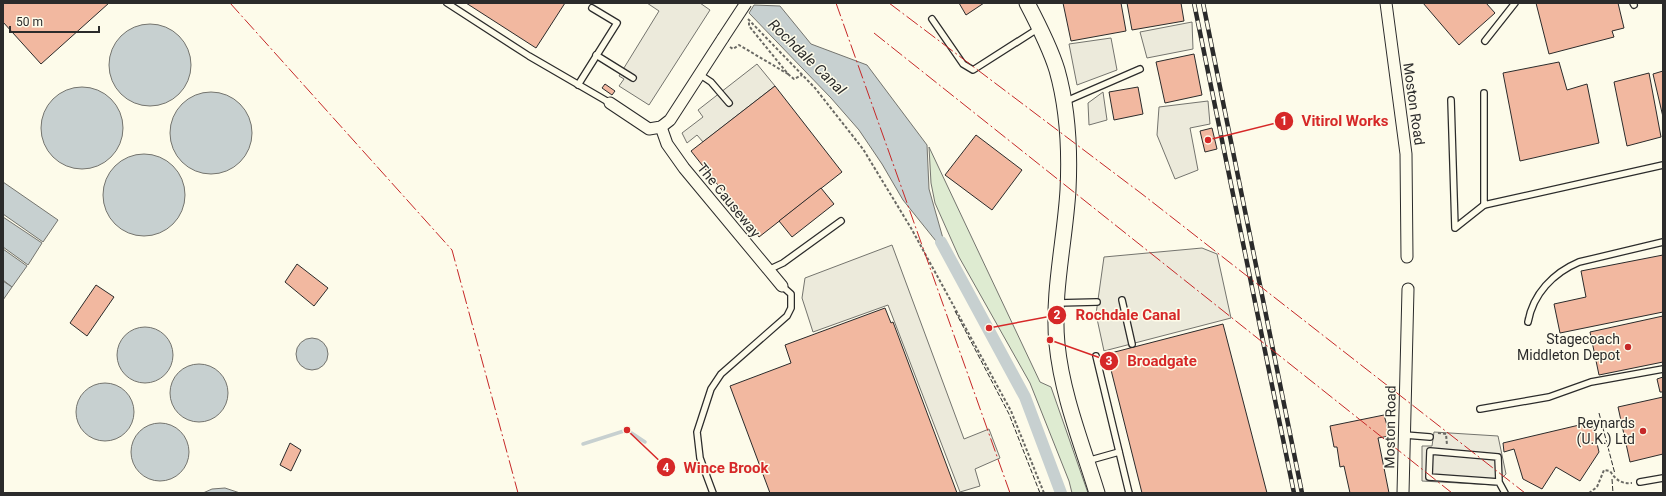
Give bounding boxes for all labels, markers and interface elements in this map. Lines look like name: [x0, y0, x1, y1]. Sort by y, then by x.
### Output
scale bar: [10, 8, 99, 34]
text: 50 m: [16, 15, 43, 29]
water label: Rochdale Canal: [764, 16, 850, 99]
street label: Moston Road: [1400, 62, 1428, 146]
callout: Vitirol Works: [1274, 108, 1397, 135]
text: Vitirol Works: [1302, 112, 1389, 130]
text: 1: [1281, 114, 1287, 128]
street label: The Causeway: [694, 160, 764, 241]
callout: Rochdale Canal: [1047, 301, 1188, 328]
text: Rochdale Canal: [1076, 306, 1180, 324]
text: 2: [1054, 308, 1061, 322]
place label: Stagecoach Middleton Depot: [1517, 331, 1620, 363]
marker: Stagecoach Middleton Depot: [1623, 342, 1633, 352]
callout: Broadgate: [1099, 347, 1205, 374]
text: Broadgate: [1127, 352, 1197, 370]
text: 3: [1106, 354, 1113, 368]
street label: Moston Road: [1381, 385, 1399, 469]
place label: Reynards (U.K.) Ltd: [1577, 415, 1635, 448]
marker: Reynards (U.K.) Ltd: [1638, 426, 1648, 436]
callout: Wince Brook: [656, 454, 777, 481]
text: Wince Brook: [684, 459, 769, 477]
text: 4: [663, 461, 670, 475]

